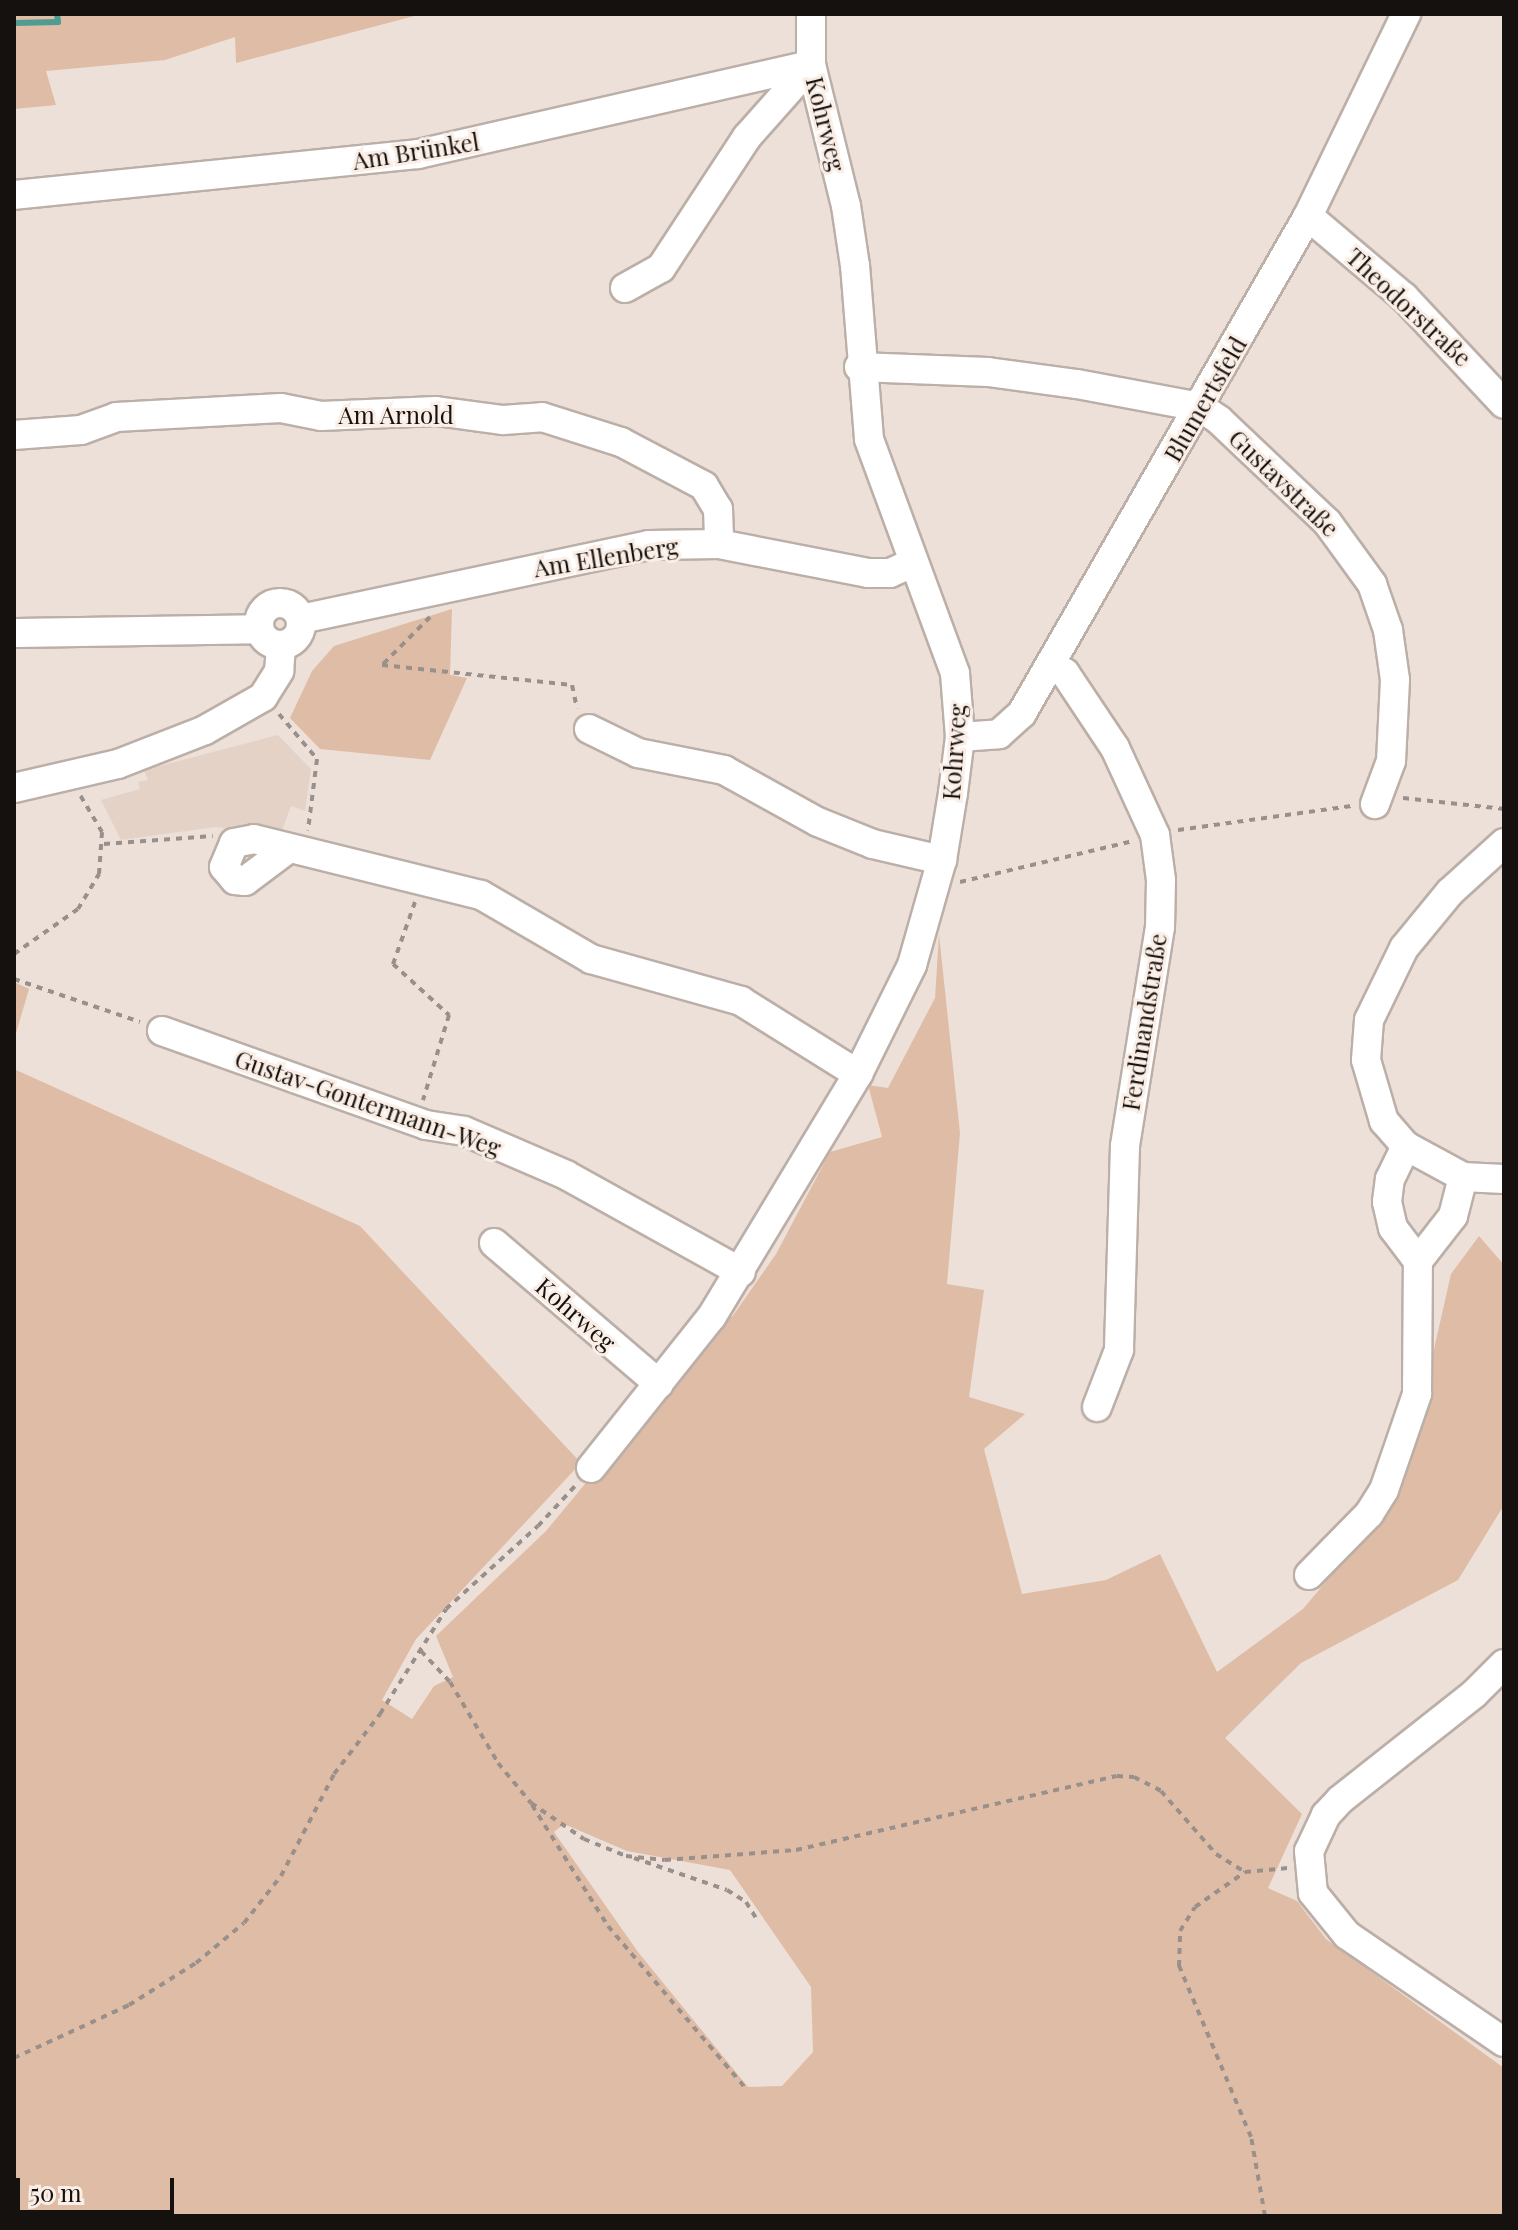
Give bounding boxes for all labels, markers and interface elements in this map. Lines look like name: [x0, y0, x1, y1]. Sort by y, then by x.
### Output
street label: Kohrweg: [800, 74, 852, 174]
street label: Am Brünkel: [351, 127, 481, 175]
street label: Theodorstraße: [1341, 242, 1477, 372]
street label: Blumertsfeld: [1158, 332, 1252, 466]
street label: Am Arnold: [338, 401, 454, 429]
street label: Gustavstraße: [1223, 424, 1345, 542]
street label: Am Ellenberg: [532, 531, 680, 583]
street label: Kohrweg: [936, 703, 972, 801]
street label: Ferdinandstraße: [1116, 931, 1172, 1113]
street label: Gustav-Gontermann-Weg: [231, 1044, 505, 1162]
street label: Kohrweg: [530, 1271, 622, 1357]
scale bar: [20, 2162, 178, 2212]
text: 50 m: [30, 2176, 82, 2208]

